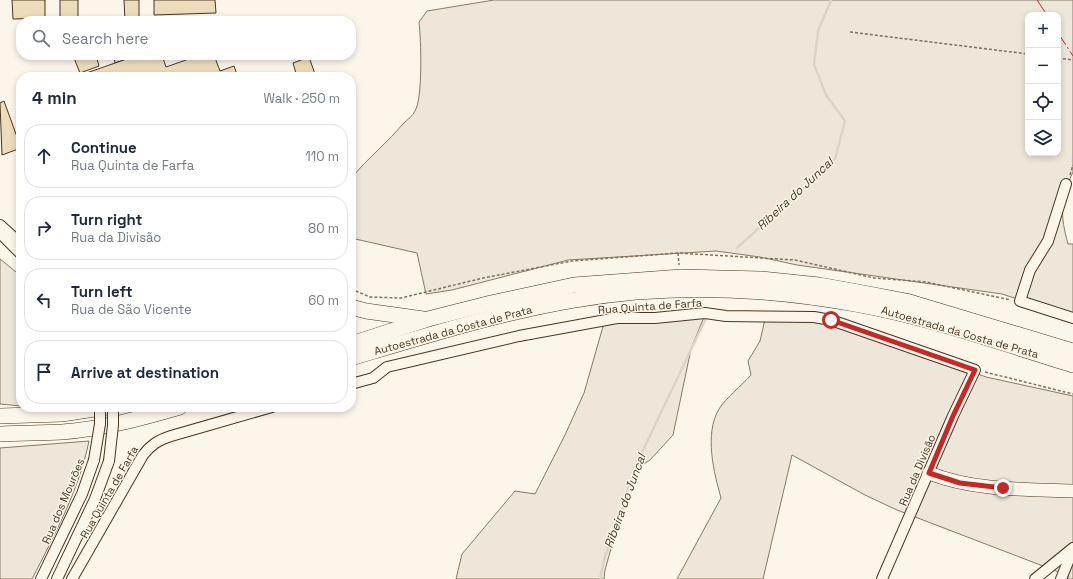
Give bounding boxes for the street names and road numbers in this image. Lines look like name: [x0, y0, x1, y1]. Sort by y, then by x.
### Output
street label: Rua Quinta de Farfa: [598, 295, 703, 317]
street label: Autoestrada da Costa de Prata: [372, 302, 534, 358]
street label: Autoestrada da Costa de Prata: [880, 303, 1041, 361]
street label: Rua da Divisão: [896, 432, 938, 508]
street label: Rua Quinta de Farfa: [77, 443, 141, 541]
street label: Rua dos Mourões: [39, 456, 87, 546]

